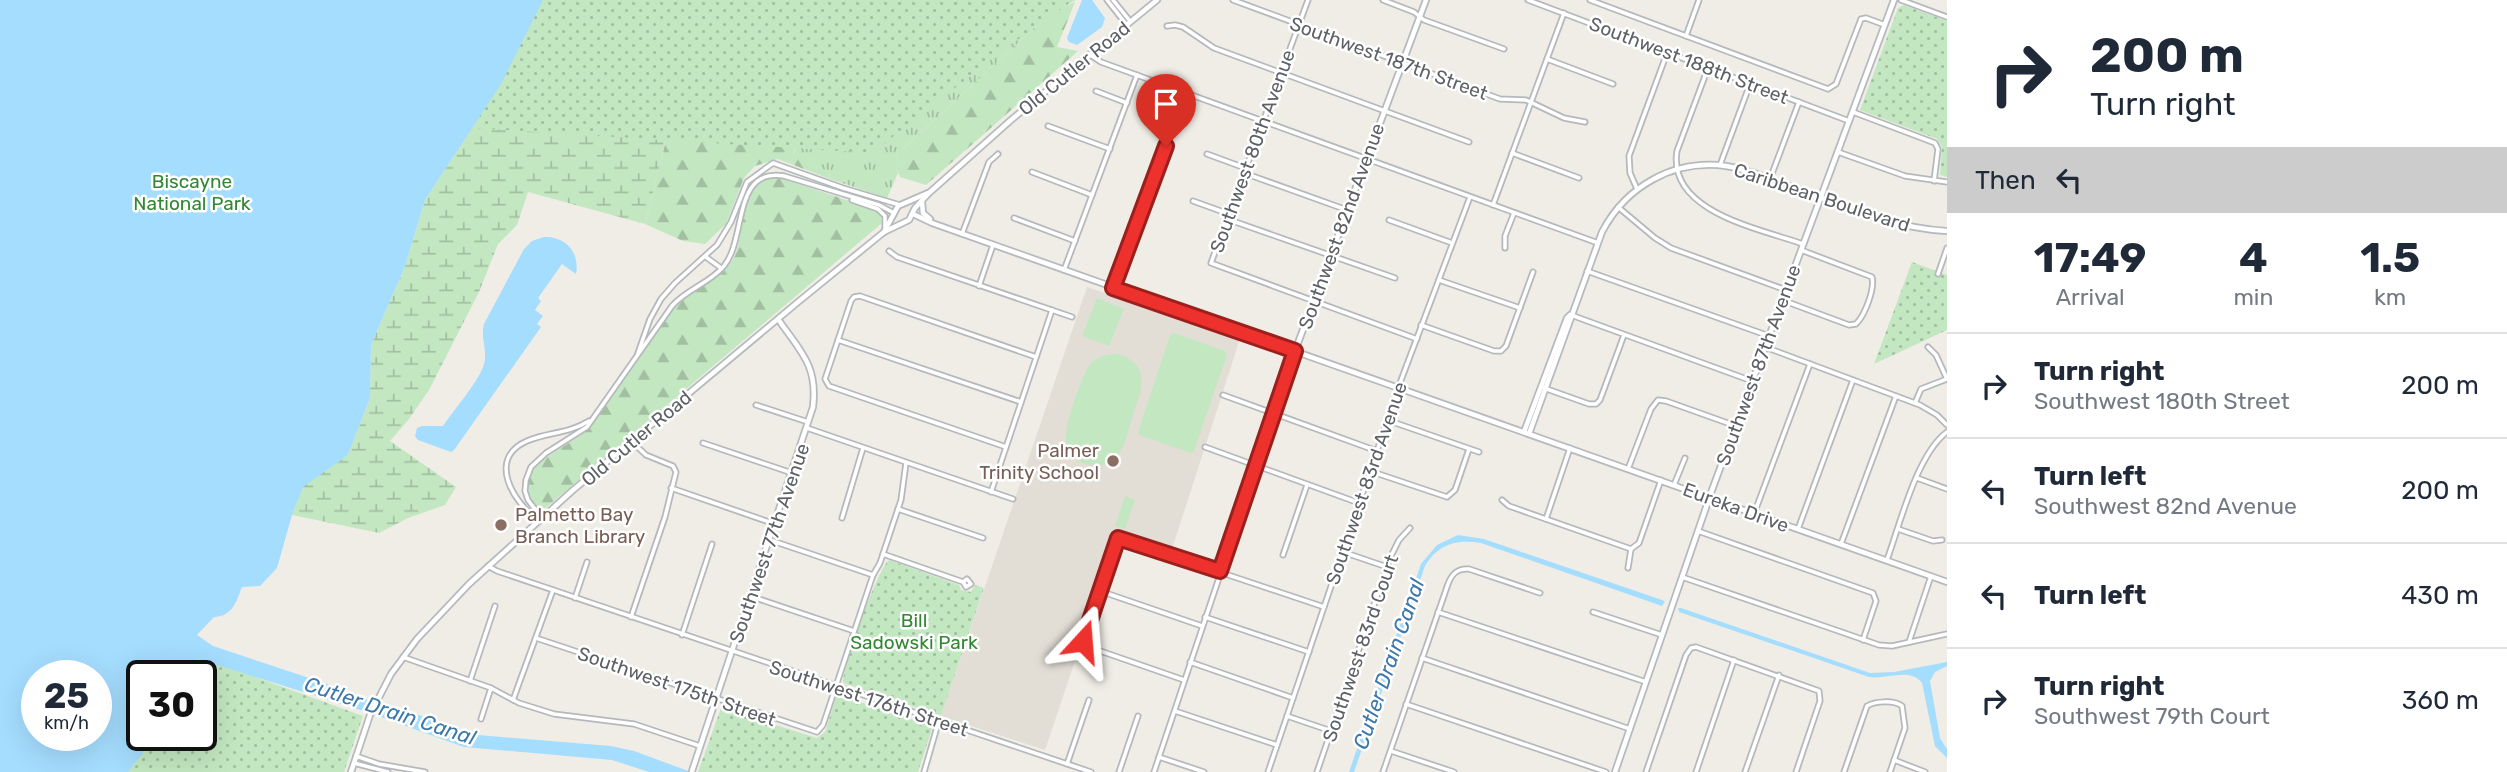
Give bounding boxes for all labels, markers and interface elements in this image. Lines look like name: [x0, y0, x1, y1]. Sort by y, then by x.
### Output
street label: Southwest 187th Street: [1287, 12, 1491, 105]
street label: Southwest 188th Street: [1586, 12, 1792, 109]
street label: Old Cutler Road: [1014, 16, 1135, 120]
text: 200 m: [2090, 26, 2244, 84]
icon: right: [1975, 28, 2066, 119]
street label: Southwest 80th Avenue: [1205, 47, 1300, 256]
pin: [1136, 74, 1196, 146]
icon: arrive: [1147, 85, 1185, 123]
text: Turn right: [2090, 85, 2235, 123]
street label: Southwest 82nd Avenue: [1294, 120, 1389, 332]
street label: Caribbean Boulevard: [1731, 158, 1913, 237]
icon: left: [2050, 161, 2088, 199]
text: Then: [1975, 165, 2036, 196]
park label: Biscayne National Park: [133, 170, 251, 215]
text: 17:49: [2034, 233, 2147, 283]
text: 4: [2239, 233, 2268, 283]
text: 1.5: [2360, 233, 2420, 283]
street label: Southwest 87th Avenue: [1711, 262, 1806, 469]
text: Arrival: [2056, 283, 2125, 311]
text: min: [2233, 283, 2273, 311]
text: km: [2374, 283, 2406, 311]
text: Turn right: [2034, 356, 2164, 387]
icon: right: [1975, 367, 2013, 405]
text: 200 m: [2401, 370, 2479, 401]
street label: Southwest 83rd Avenue: [1321, 379, 1412, 588]
street label: Old Cutler Road: [577, 386, 696, 491]
text: Southwest 180th Street: [2034, 387, 2290, 415]
place label: Palmer Trinity School: [979, 439, 1100, 484]
street label: Southwest 77th Avenue: [724, 440, 814, 646]
marker: Palmer Trinity School: [1105, 453, 1121, 469]
text: Turn left: [2034, 461, 2146, 492]
icon: left: [1975, 472, 2013, 510]
text: 200 m: [2401, 475, 2479, 506]
street label: Eureka Drive: [1680, 478, 1792, 537]
text: Southwest 82nd Avenue: [2034, 492, 2297, 520]
place label: Palmetto Bay Branch Library: [515, 503, 645, 548]
marker: Palmetto Bay Branch Library: [493, 517, 509, 533]
street label: Southwest 83rd Court: [1318, 551, 1404, 745]
water label: Cutler Drain Canal: [1348, 574, 1430, 752]
icon: left: [1975, 577, 2013, 615]
text: Turn left: [2034, 580, 2146, 611]
text: 430 m: [2401, 580, 2479, 611]
position arrow: [1046, 604, 1120, 678]
park label: Bill Sadowski Park: [850, 609, 978, 654]
street label: Southwest 175th Street: [575, 642, 780, 731]
street label: Southwest 176th Street: [767, 655, 972, 742]
speed limit sign: 30: [126, 660, 217, 751]
water label: Cutler Drain Canal: [301, 671, 480, 750]
text: Turn right: [2034, 671, 2164, 702]
text: 25: [44, 675, 89, 717]
icon: right: [1975, 682, 2013, 720]
text: 360 m: [2402, 685, 2479, 716]
text: Southwest 79th Court: [2034, 702, 2270, 730]
text: km/h: [44, 712, 89, 734]

